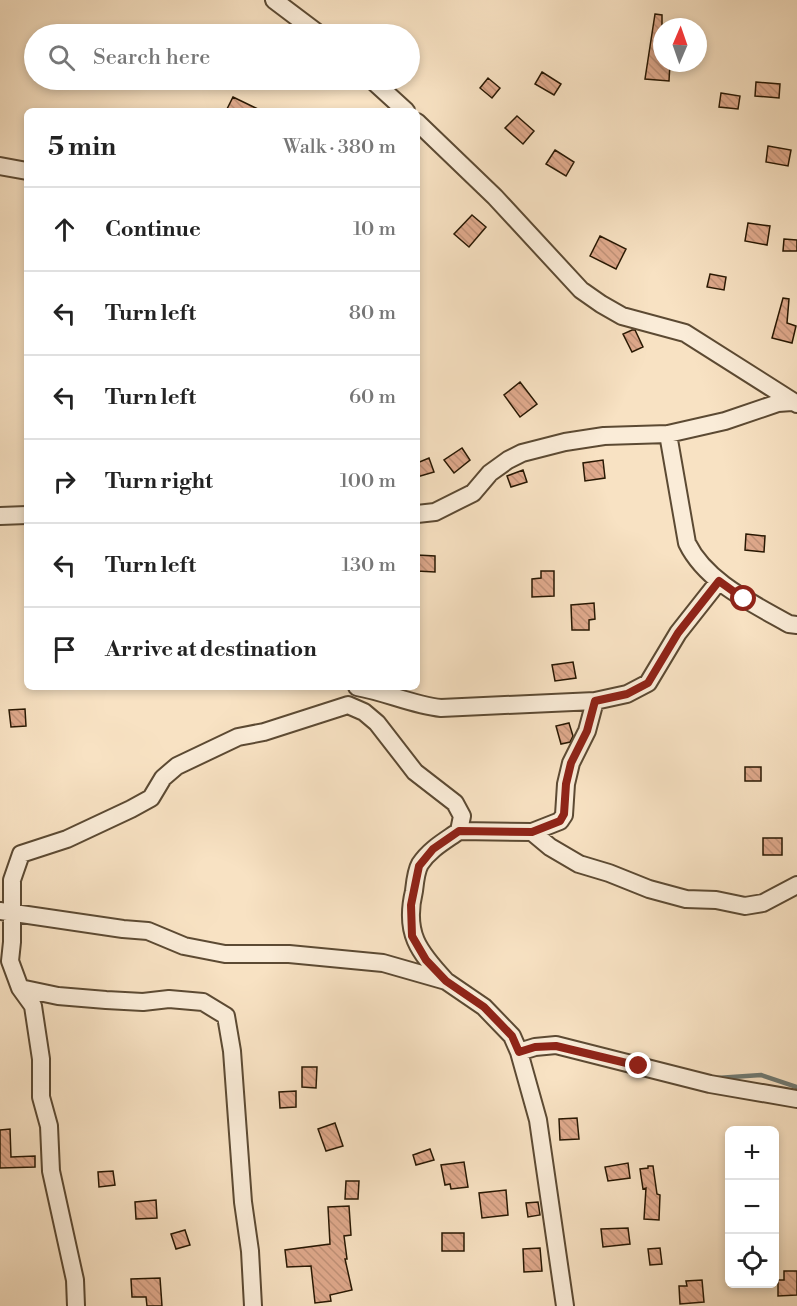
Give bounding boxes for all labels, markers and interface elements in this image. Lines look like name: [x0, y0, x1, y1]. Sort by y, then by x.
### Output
north arrow: [653, 18, 707, 72]
search box: [24, 24, 420, 90]
icon: search: [45, 41, 78, 74]
text: Search here: [93, 44, 210, 71]
text: 5 min: [48, 131, 116, 163]
text: Walk · 380 m: [283, 135, 396, 160]
icon: ahead: [48, 213, 81, 246]
text: Continue: [105, 216, 201, 243]
text: 10 m: [353, 217, 396, 242]
icon: left: [48, 297, 81, 330]
text: Turn left: [105, 300, 196, 327]
text: 80 m: [349, 301, 396, 326]
icon: left: [48, 381, 81, 414]
text: Turn left: [105, 384, 196, 411]
text: 60 m: [349, 385, 396, 410]
icon: right: [48, 465, 81, 498]
text: Turn right: [105, 468, 213, 495]
text: 100 m: [340, 469, 396, 494]
icon: left: [48, 549, 81, 582]
text: Turn left: [105, 552, 196, 579]
text: 130 m: [341, 553, 396, 578]
route start: [730, 585, 756, 611]
icon: arrive: [48, 633, 81, 666]
text: Arrive at destination: [105, 636, 317, 663]
route end: [625, 1052, 651, 1078]
map controls: [725, 1126, 779, 1288]
button: +: [725, 1126, 779, 1180]
button: −: [725, 1180, 779, 1234]
button: locate: [725, 1234, 779, 1288]

